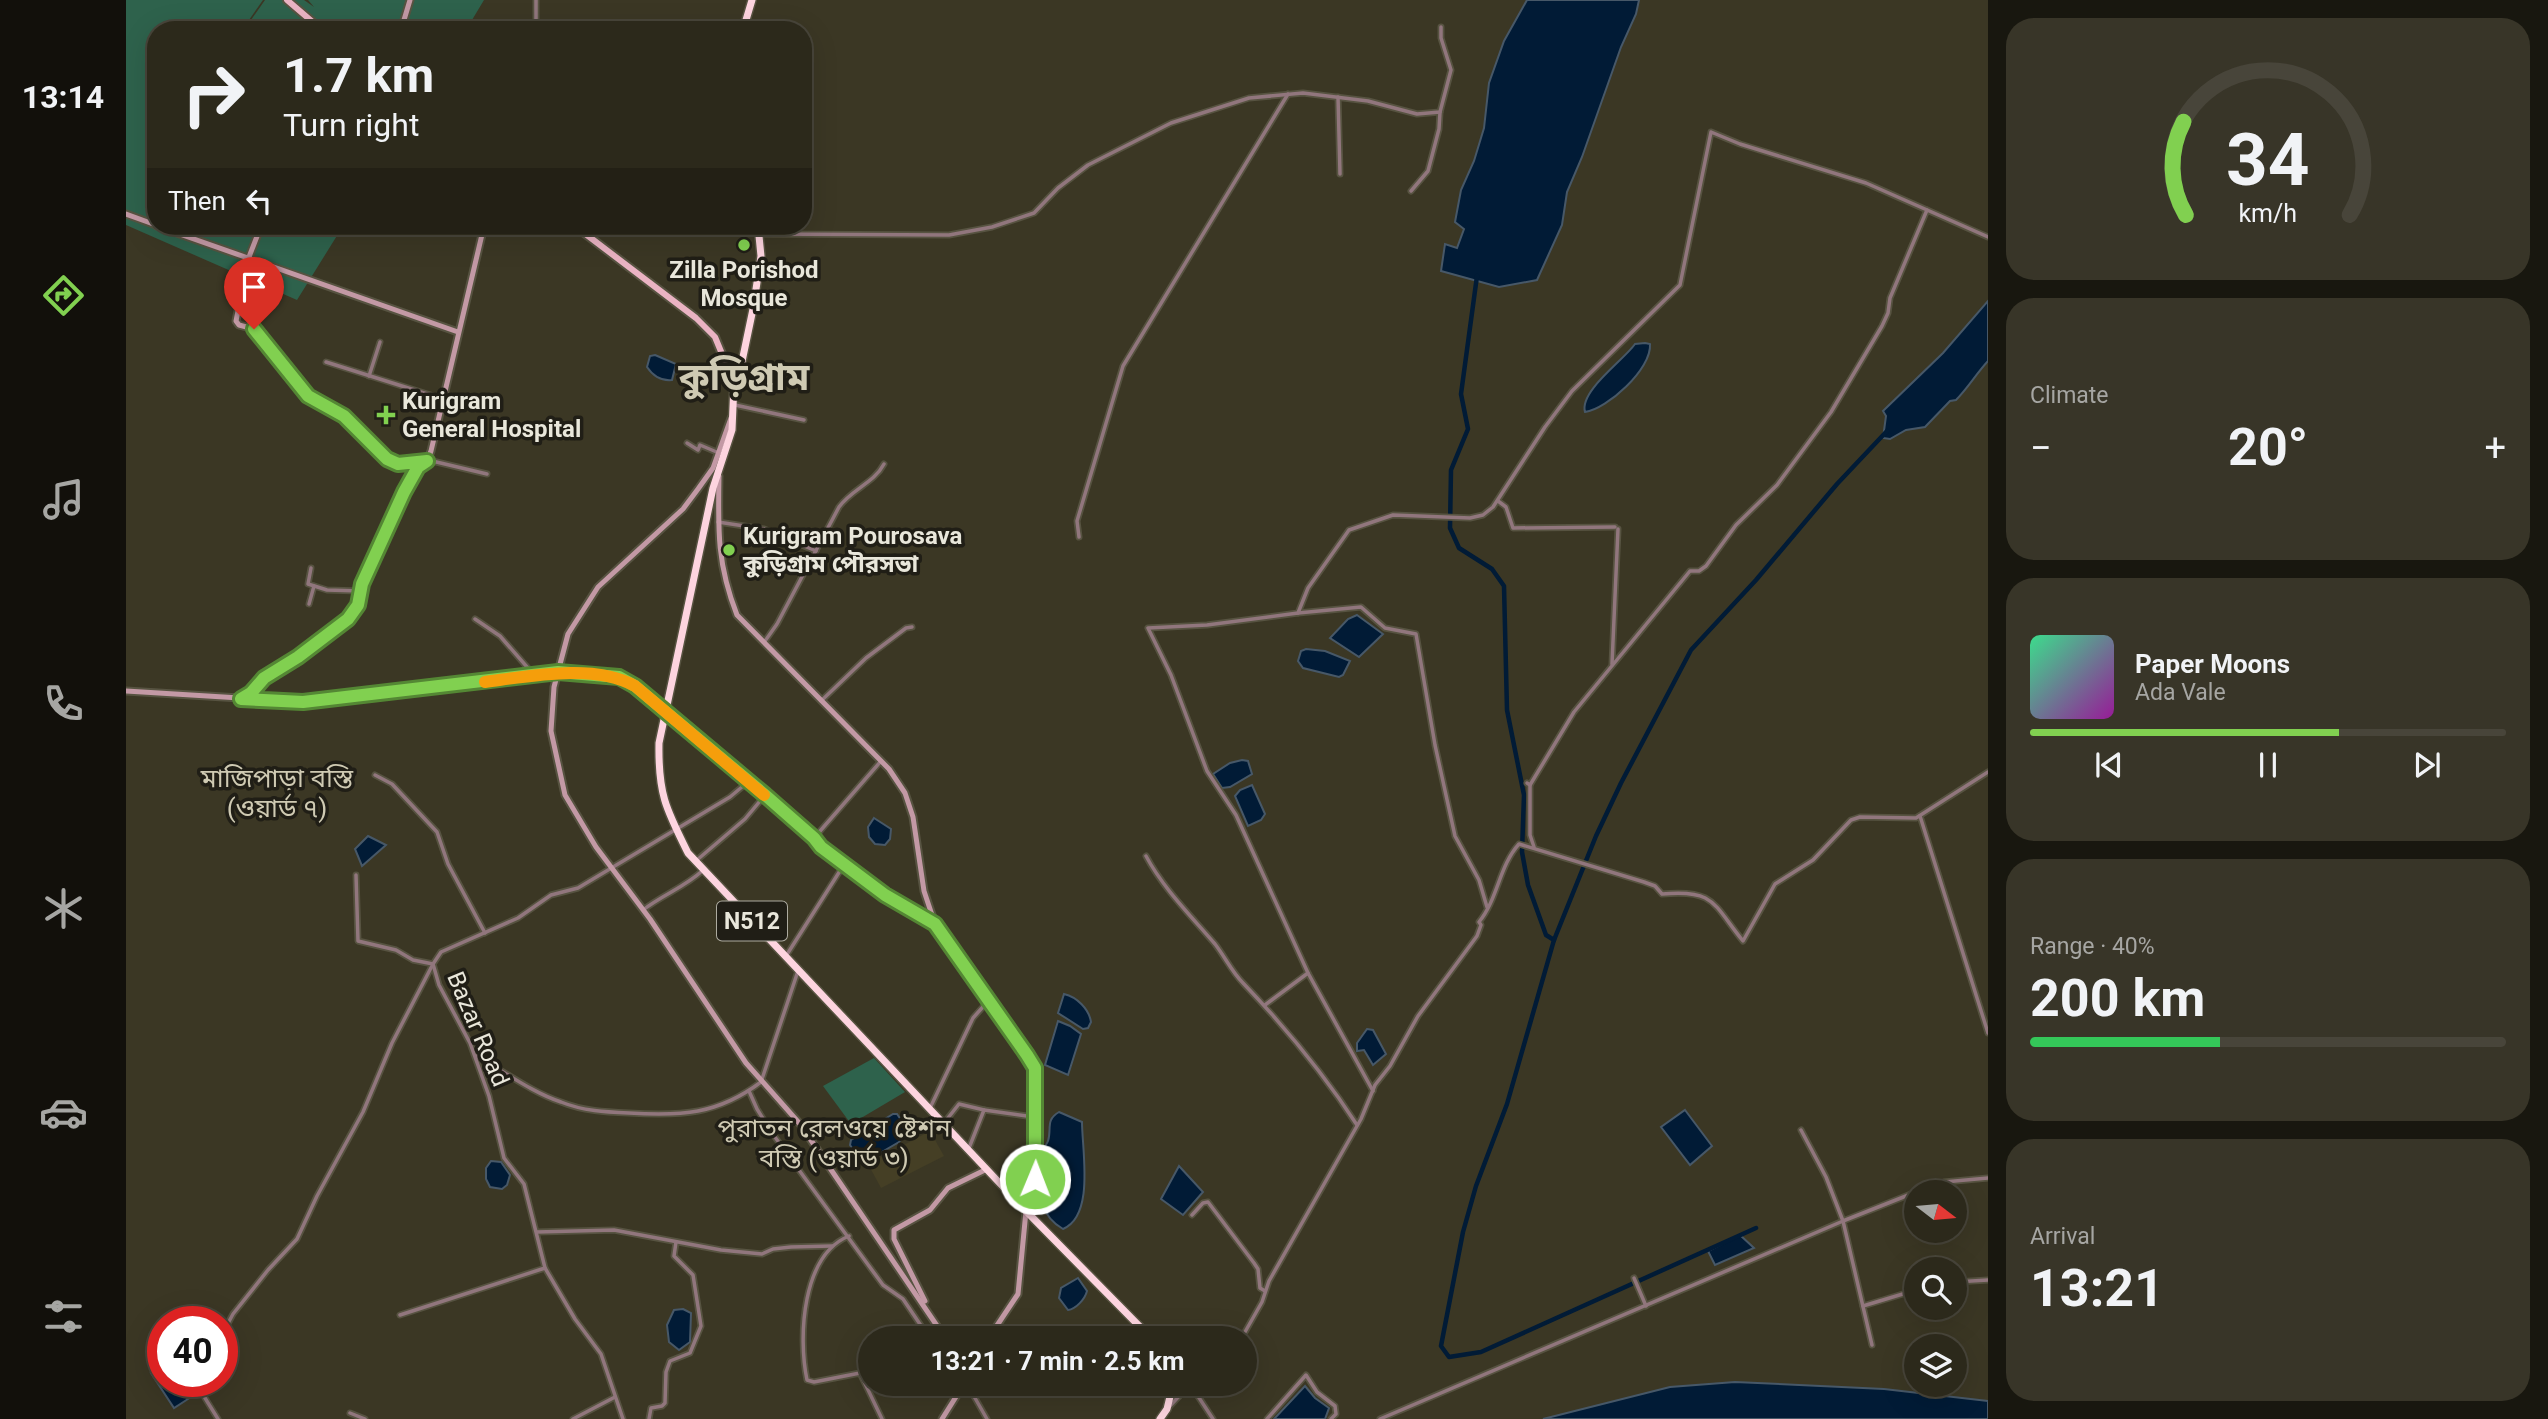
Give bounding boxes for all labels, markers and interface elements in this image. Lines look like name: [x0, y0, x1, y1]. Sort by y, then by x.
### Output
text: 1.7 km: [283, 47, 434, 104]
icon: right: [168, 49, 259, 140]
text: 13:14: [22, 78, 104, 116]
text: Turn right: [283, 106, 419, 144]
text: 34: [2226, 117, 2310, 203]
icon: left: [240, 182, 278, 220]
text: Then: [168, 186, 226, 216]
text: km/h: [2239, 199, 2297, 228]
marker: Zilla Porishod Mosque: [736, 237, 752, 253]
place label: Zilla Porishod Mosque: [669, 256, 819, 312]
pin: [224, 257, 284, 329]
icon: arrive: [235, 268, 273, 306]
icon: directions: [39, 271, 88, 320]
district label: কুড়িগ্রাম: [677, 355, 811, 400]
text: Climate: [2030, 382, 2109, 409]
place label: Kurigram General Hospital: [402, 387, 581, 443]
marker: Kurigram General Hospital: [376, 405, 396, 425]
text: 20°: [2228, 417, 2308, 478]
text: −: [2030, 426, 2052, 470]
text: +: [2484, 426, 2506, 470]
icon: music: [39, 475, 88, 524]
place label: Kurigram Pourosava কুড়িগ্রাম পৌরসভা: [742, 522, 963, 578]
marker: Kurigram Pourosava কুড়িগ্রাম পৌরসভা: [721, 542, 737, 558]
text: Paper Moons: [2135, 649, 2290, 679]
icon: phone: [39, 679, 88, 728]
text: Ada Vale: [2135, 679, 2226, 706]
icon: previous: [2090, 746, 2128, 784]
icon: pause: [2249, 746, 2287, 784]
icon: next: [2408, 746, 2446, 784]
district label: মাজিপাড়া বস্তি (ওয়ার্ড ৭): [200, 763, 354, 823]
icon: climate: [39, 884, 88, 933]
road number: N512: [717, 902, 787, 940]
text: Range · 40%: [2030, 933, 2155, 960]
street label: Bazar Road: [441, 967, 515, 1091]
text: 200 km: [2030, 968, 2205, 1029]
icon: car: [39, 1088, 88, 1137]
district label: পুরাতন রেলওয়ে ষ্টেশন বস্তি (ওয়ার্ড ৩): [717, 1113, 951, 1173]
position arrow: [998, 1142, 1072, 1216]
north arrow: [1904, 1180, 1967, 1242]
map controls: [1904, 1180, 1967, 1397]
text: Arrival: [2030, 1223, 2095, 1250]
button: search: [1904, 1257, 1967, 1320]
text: 13:21: [2030, 1258, 2164, 1319]
icon: filters: [39, 1292, 88, 1341]
speed limit sign: 40: [147, 1306, 238, 1397]
button: layers: [1904, 1334, 1967, 1397]
text: 13:21 · 7 min · 2.5 km: [930, 1346, 1185, 1376]

